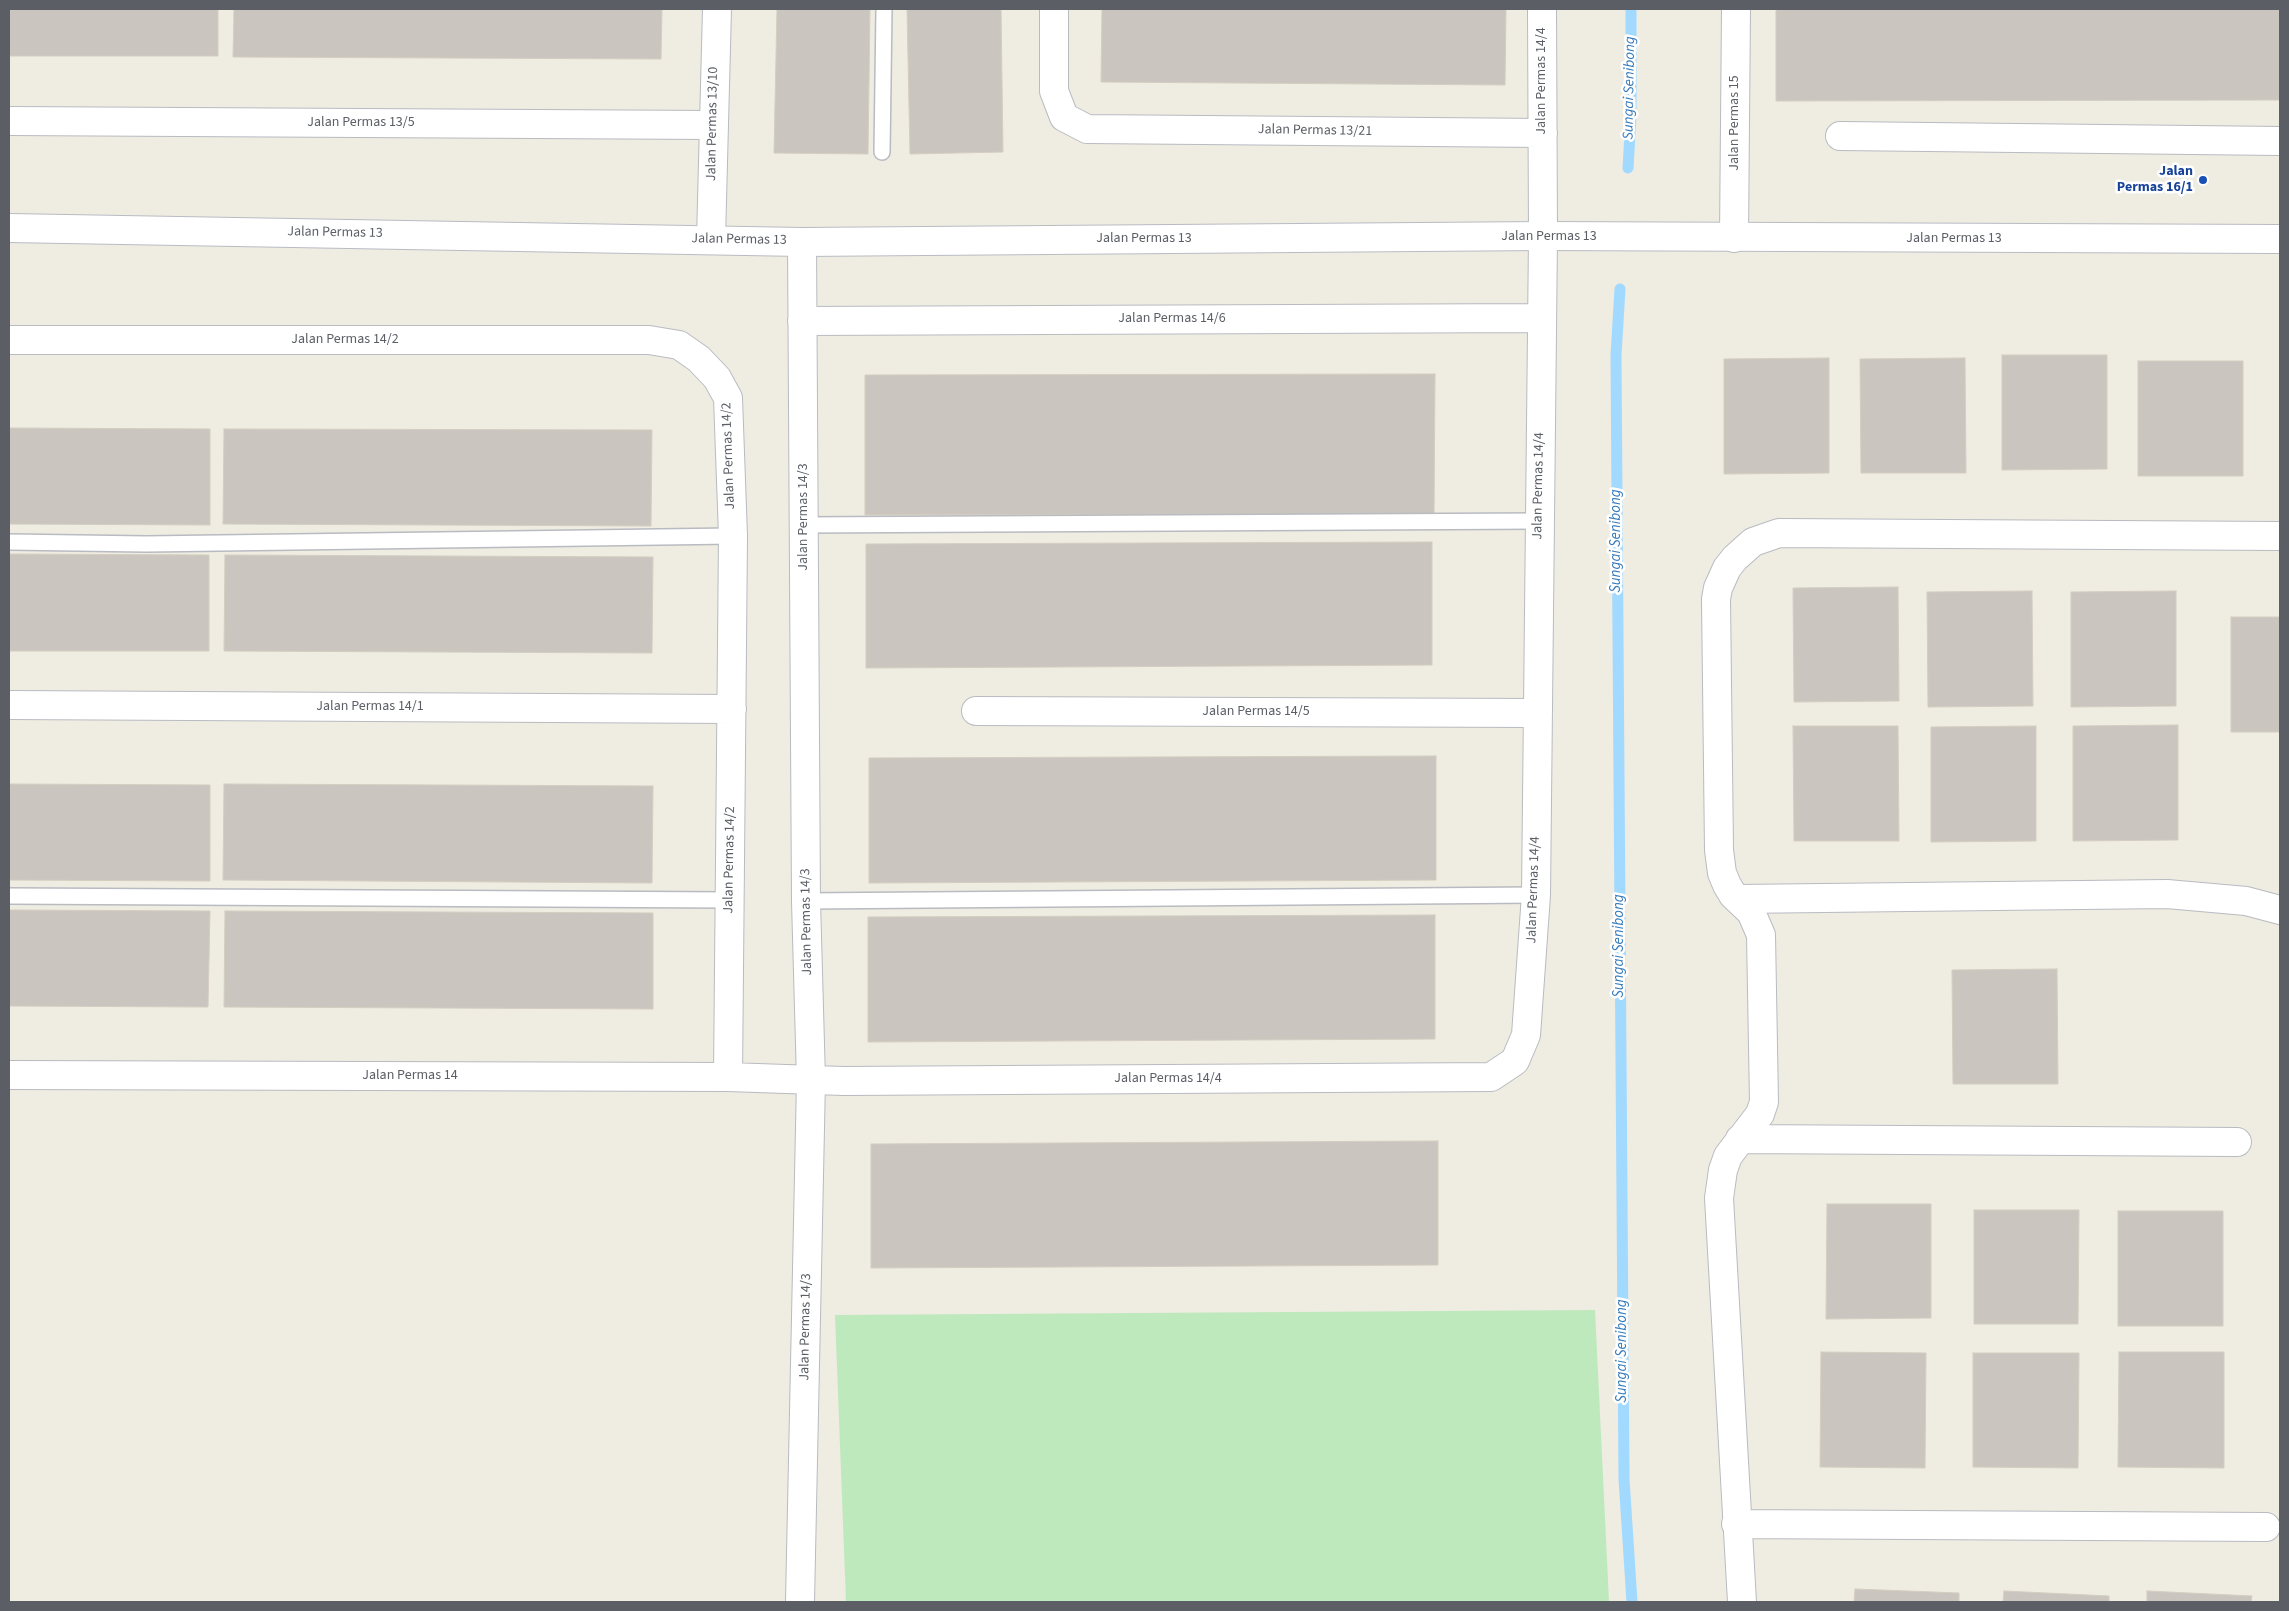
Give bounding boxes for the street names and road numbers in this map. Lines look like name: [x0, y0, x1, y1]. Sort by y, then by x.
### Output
street label: Jalan Permas 14/4: [1534, 27, 1550, 135]
street label: Jalan Permas 13/10: [704, 67, 722, 181]
street label: Jalan Permas 15: [1727, 75, 1743, 171]
street label: Jalan Permas 13/5: [307, 115, 415, 131]
street label: Jalan Permas 13/21: [1258, 122, 1372, 140]
street label: Jalan Permas 13: [287, 224, 383, 242]
street label: Jalan Permas 13: [1501, 229, 1597, 245]
street label: Jalan Permas 13: [691, 231, 787, 249]
street label: Jalan Permas 13: [1096, 231, 1192, 247]
street label: Jalan Permas 13: [1906, 231, 2002, 247]
street label: Jalan Permas 14/6: [1118, 311, 1226, 327]
street label: Jalan Permas 14/2: [291, 332, 399, 348]
street label: Jalan Permas 14/2: [719, 402, 739, 510]
street label: Jalan Permas 14/4: [1530, 432, 1548, 540]
street label: Jalan Permas 14/3: [796, 463, 812, 571]
street label: Jalan Permas 14/1: [316, 699, 424, 715]
street label: Jalan Permas 14/5: [1202, 704, 1310, 720]
street label: Jalan Permas 14/2: [721, 806, 739, 914]
street label: Jalan Permas 14/4: [1524, 836, 1544, 944]
street label: Jalan Permas 14/3: [798, 868, 816, 976]
street label: Jalan Permas 14: [362, 1068, 458, 1084]
street label: Jalan Permas 14/4: [1114, 1071, 1222, 1087]
street label: Jalan Permas 14/3: [797, 1273, 815, 1381]

